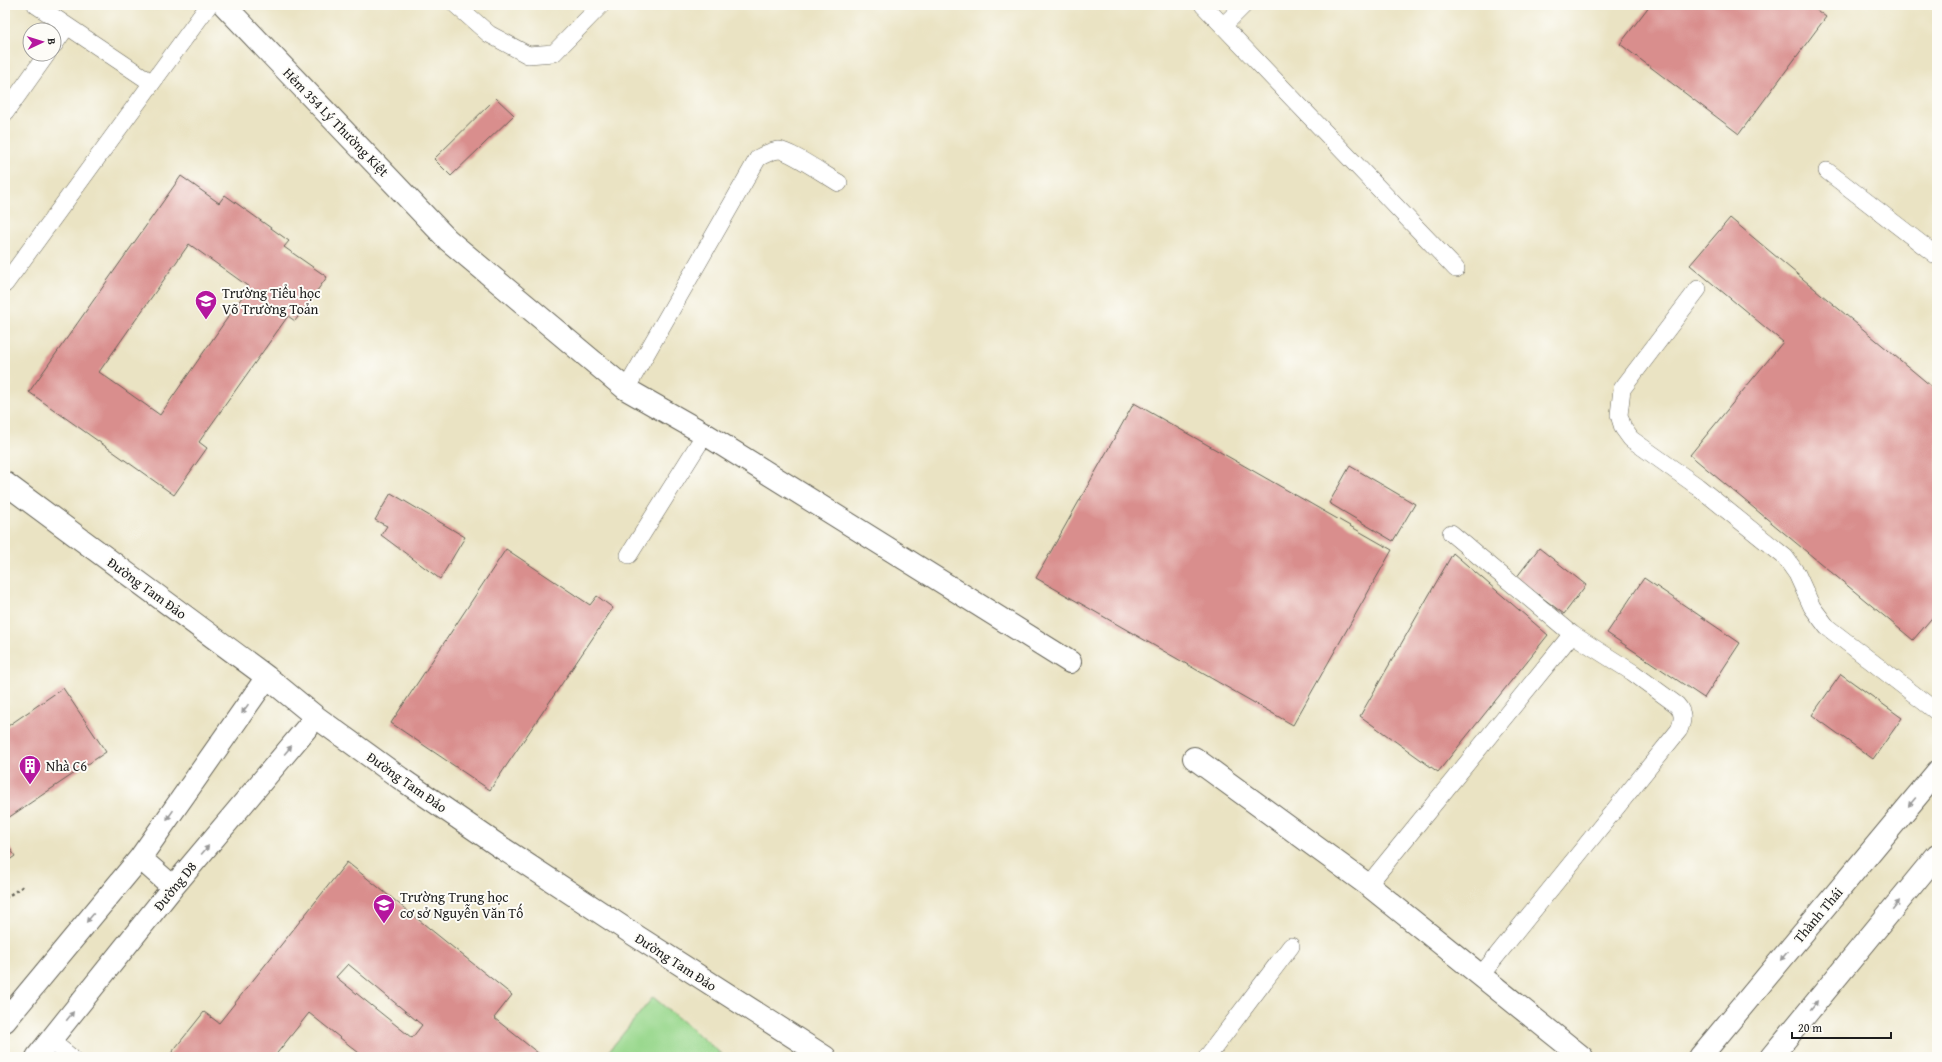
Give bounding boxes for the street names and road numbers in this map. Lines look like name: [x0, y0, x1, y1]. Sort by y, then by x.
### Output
street label: Hẻm 354 Lý Thường Kiệt: [279, 63, 393, 181]
street label: Đường Tam Đảo: [103, 552, 191, 624]
street label: Đường Tam Đảo: [363, 747, 451, 817]
street label: Đường D8: [149, 857, 201, 915]
street label: Thành Thái: [1789, 883, 1847, 947]
street label: Đường Tam Đảo: [631, 928, 721, 996]

